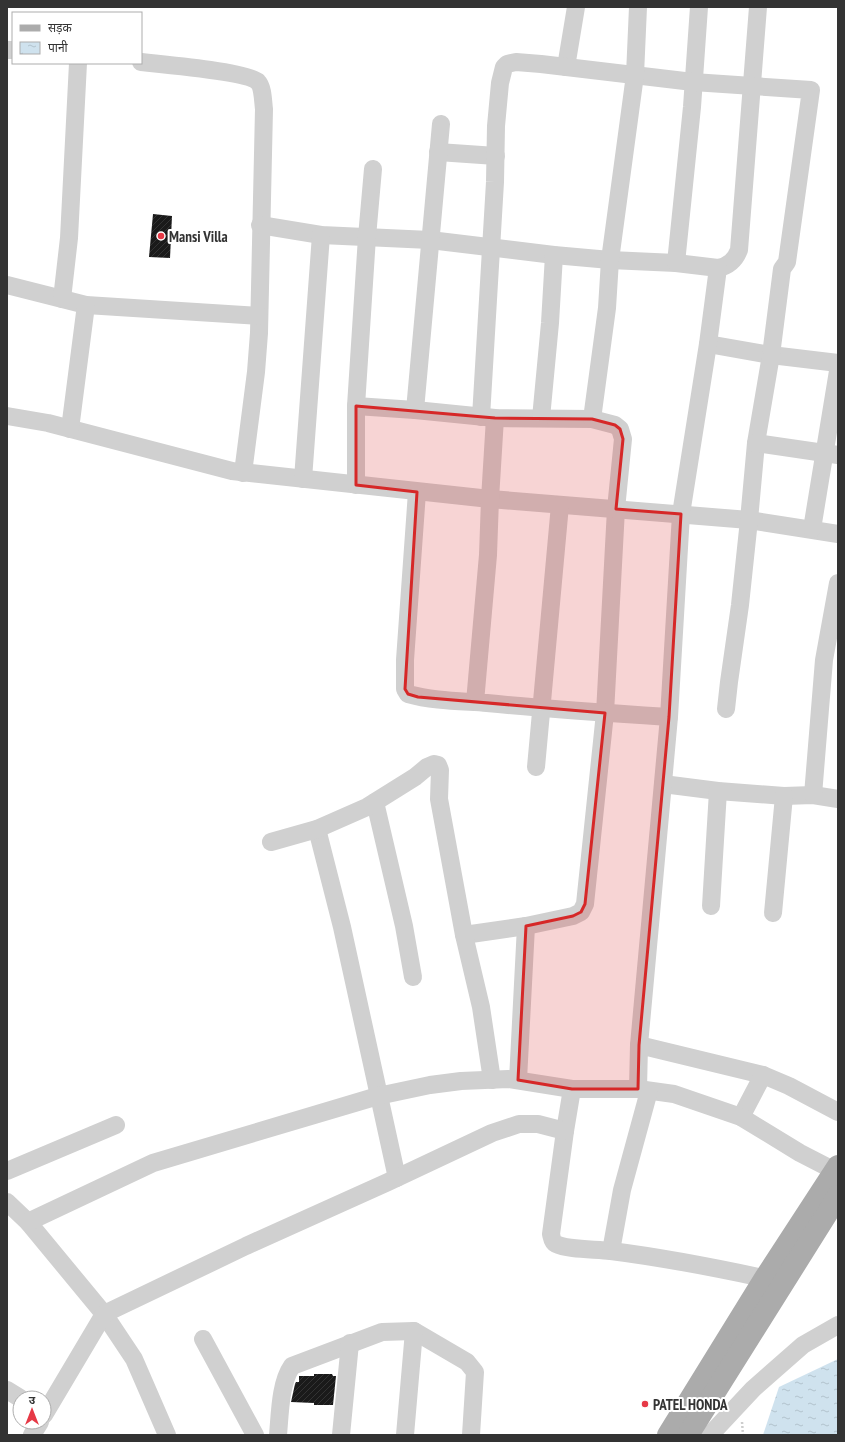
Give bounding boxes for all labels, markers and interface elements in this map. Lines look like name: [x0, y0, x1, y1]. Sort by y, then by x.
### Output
legend: [12, 12, 142, 64]
text: सड़क: [48, 20, 73, 35]
text: पानी: [48, 40, 69, 55]
place label: Mansi Villa: [169, 227, 228, 246]
marker: Mansi Villa: [156, 231, 166, 241]
north arrow: [12, 1390, 52, 1430]
text: उ: [29, 1393, 36, 1407]
place label: PATEL HONDA: [653, 1395, 728, 1414]
marker: PATEL HONDA: [640, 1399, 650, 1409]

